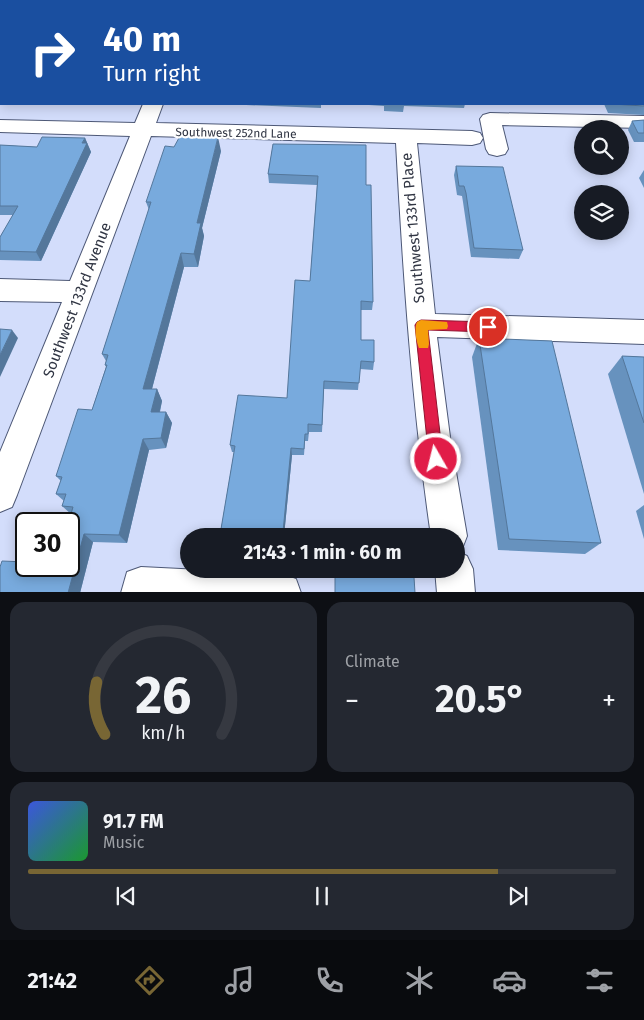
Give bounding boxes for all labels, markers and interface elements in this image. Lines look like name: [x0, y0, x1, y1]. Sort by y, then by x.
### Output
text: 40 m: [103, 18, 181, 60]
icon: right: [20, 20, 85, 85]
text: Turn right: [103, 60, 200, 87]
map controls: [574, 120, 629, 240]
button: search: [574, 120, 629, 175]
street label: Southwest 252nd Lane: [175, 125, 297, 141]
street label: Southwest 133rd Place: [397, 152, 429, 304]
button: layers: [574, 185, 629, 240]
street label: Southwest 133rd Avenue: [39, 220, 115, 380]
pin: [467, 306, 509, 348]
icon: arrive: [474, 313, 502, 341]
position arrow: [409, 432, 461, 484]
speed limit sign: 30: [15, 512, 80, 577]
text: 21:43 · 1 min · 60 m: [243, 541, 402, 564]
text: Climate: [345, 652, 400, 671]
text: 26: [135, 664, 192, 727]
text: 20.5°: [435, 676, 526, 722]
text: −: [345, 684, 359, 717]
text: +: [602, 684, 616, 717]
text: km/h: [141, 722, 186, 744]
text: 91.7 FM: [103, 810, 164, 833]
text: Music: [103, 833, 144, 852]
icon: previous: [112, 882, 140, 910]
icon: pause: [308, 882, 336, 910]
icon: next: [504, 882, 532, 910]
icon: directions: [132, 963, 167, 998]
icon: music: [222, 963, 257, 998]
icon: phone: [312, 963, 347, 998]
icon: climate: [402, 963, 437, 998]
icon: car: [492, 963, 527, 998]
icon: filters: [582, 963, 617, 998]
text: 21:42: [27, 967, 77, 994]

